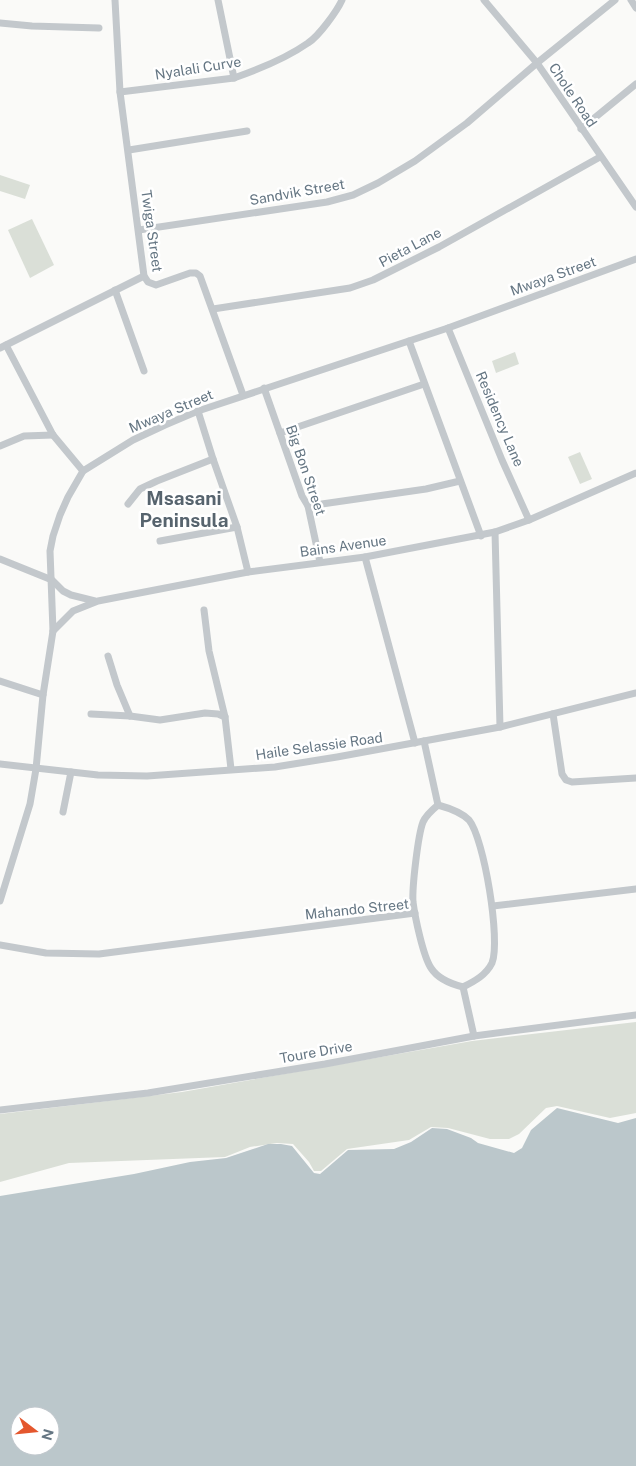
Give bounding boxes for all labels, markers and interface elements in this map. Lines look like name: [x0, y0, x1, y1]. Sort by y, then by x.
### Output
street label: Nyalali Curve: [154, 53, 242, 83]
street label: Chole Road: [546, 60, 600, 130]
street label: Sandvik Street: [248, 176, 346, 208]
street label: Twiga Street: [138, 189, 166, 273]
street label: Pieta Lane: [376, 224, 444, 270]
street label: Mwaya Street: [508, 253, 598, 299]
street label: Residency Lane: [473, 369, 527, 469]
street label: Mwaya Street: [126, 386, 216, 436]
street label: Big Bon Street: [283, 423, 329, 517]
district label: Msasani Peninsula: [140, 487, 228, 531]
street label: Bains Avenue: [299, 532, 387, 560]
street label: Haile Selassie Road: [254, 729, 384, 763]
street label: Mahando Street: [304, 896, 410, 922]
street label: Toure Drive: [278, 1038, 354, 1066]
north arrow: [10, 1406, 60, 1456]
text: N: [38, 1427, 57, 1442]

